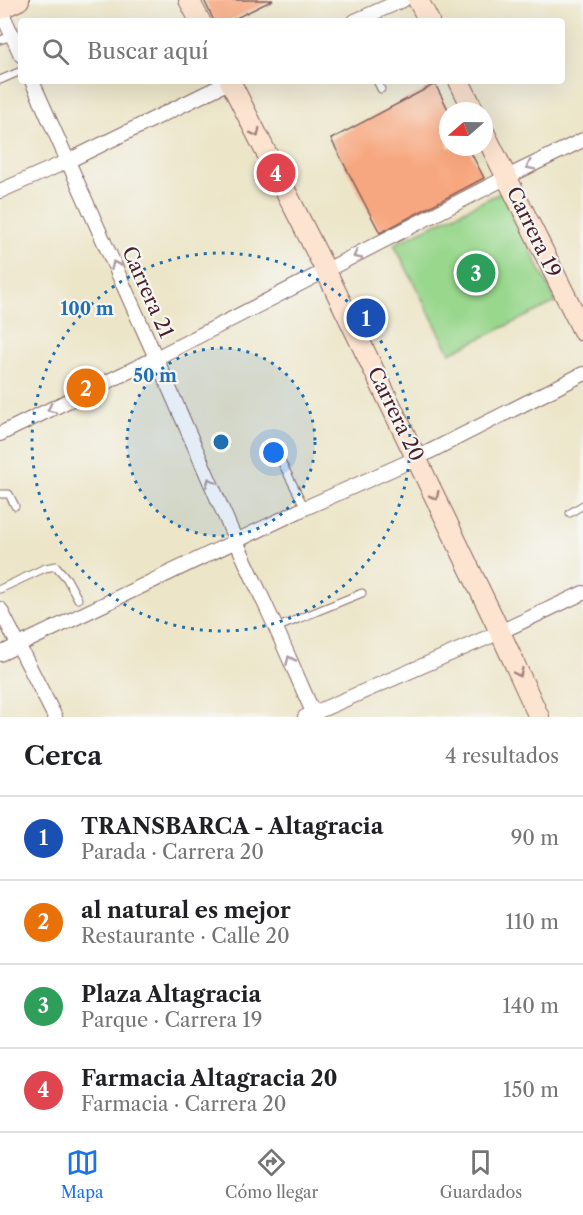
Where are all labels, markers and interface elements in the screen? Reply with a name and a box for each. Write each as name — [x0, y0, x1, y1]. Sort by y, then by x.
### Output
search box — [18, 18, 565, 84]
icon: search — [39, 35, 72, 68]
text: Buscar aquí — [87, 38, 209, 65]
north arrow — [439, 102, 493, 156]
one-way arrow — [249, 127, 260, 137]
pin: 4 — [256, 150, 296, 195]
one-way arrow — [526, 159, 537, 170]
street label: Carrera 19 — [502, 183, 566, 281]
street label: Carrera 21 — [117, 243, 179, 342]
one-way arrow — [353, 248, 363, 259]
pin: 3 — [456, 250, 496, 296]
one-way arrow — [110, 260, 122, 271]
pin: 1 — [346, 296, 386, 340]
text: 100 m — [60, 298, 114, 320]
street label: Carrera 20 — [363, 363, 429, 465]
text: 50 m — [133, 365, 177, 387]
pin: 2 — [66, 366, 106, 410]
one-way arrow — [47, 402, 58, 413]
centre of rings — [211, 432, 231, 452]
your location — [259, 438, 288, 467]
one-way arrow — [205, 477, 217, 488]
one-way arrow — [428, 490, 440, 501]
one-way arrow — [285, 655, 297, 666]
one-way arrow — [511, 666, 523, 677]
text: Cerca — [24, 740, 102, 772]
text: 4 resultados — [445, 744, 559, 768]
text: TRANSBARCA - Altagracia — [81, 813, 383, 840]
text: 1 — [39, 826, 48, 850]
text: 90 m — [511, 826, 559, 850]
text: Parada · Carrera 20 — [81, 840, 264, 864]
text: al natural es mejor — [81, 897, 291, 924]
text: 2 — [38, 910, 49, 934]
text: 110 m — [506, 910, 559, 934]
text: Restaurante · Calle 20 — [81, 924, 290, 948]
text: Plaza Altagracia — [81, 981, 261, 1008]
text: 3 — [38, 994, 49, 1018]
text: 140 m — [502, 994, 559, 1018]
text: Parque · Carrera 19 — [81, 1008, 262, 1032]
text: Farmacia Altagracia 20 — [81, 1065, 338, 1092]
text: 4 — [38, 1078, 49, 1102]
text: 150 m — [503, 1078, 559, 1102]
text: Farmacia · Carrera 20 — [81, 1092, 287, 1116]
tab: Mapa — [61, 1146, 104, 1202]
tab: Cómo llegar — [225, 1146, 318, 1202]
tab: Guardados — [440, 1146, 522, 1202]

